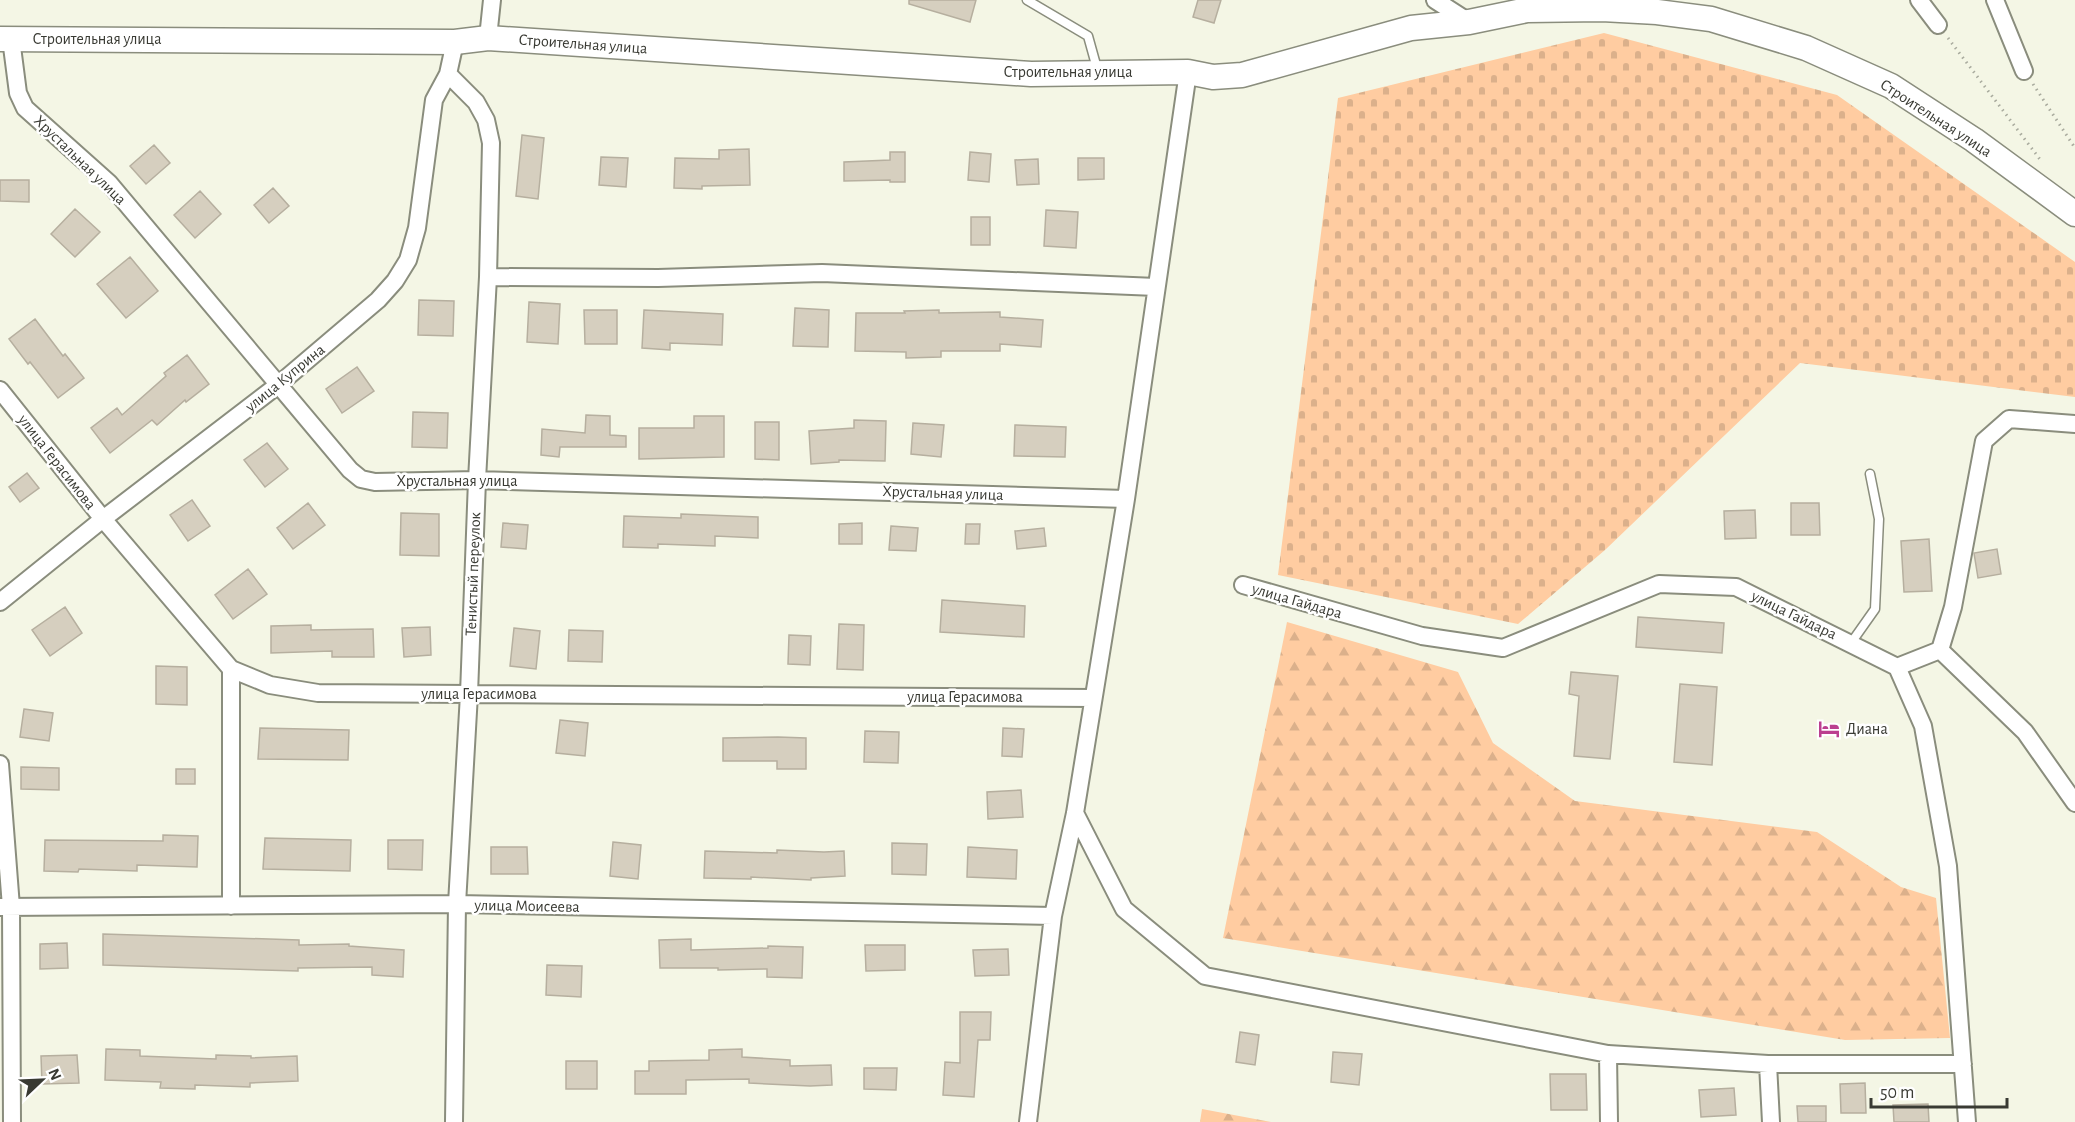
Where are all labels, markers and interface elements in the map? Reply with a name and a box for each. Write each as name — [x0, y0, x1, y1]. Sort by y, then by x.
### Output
street label: Строительная улица — [32, 31, 162, 48]
street label: Строительная улица — [518, 32, 648, 57]
street label: Строительная улица — [1003, 64, 1133, 81]
street label: Строительная улица — [1877, 76, 1995, 161]
street label: Хрустальная улица — [30, 112, 129, 209]
street label: улица Куприна — [242, 341, 328, 416]
street label: улица Герасимова — [14, 411, 99, 513]
street label: Хрустальная улица — [396, 473, 518, 490]
street label: Хрустальная улица — [882, 483, 1004, 504]
street label: Тенистый переулок — [463, 511, 484, 636]
street label: улица Гайдара — [1249, 580, 1344, 622]
street label: улица Гайдара — [1747, 587, 1839, 643]
street label: улица Герасимова — [420, 686, 537, 703]
street label: улица Герасимова — [906, 689, 1023, 706]
hotel icon: Диана — [1817, 717, 1841, 741]
place label: Диана — [1846, 721, 1888, 737]
street label: улица Моисеева — [473, 897, 580, 916]
north arrow — [12, 1050, 72, 1110]
text: N — [45, 1066, 64, 1083]
scale bar — [1871, 1071, 2008, 1109]
text: 50 m — [1880, 1084, 1914, 1102]

